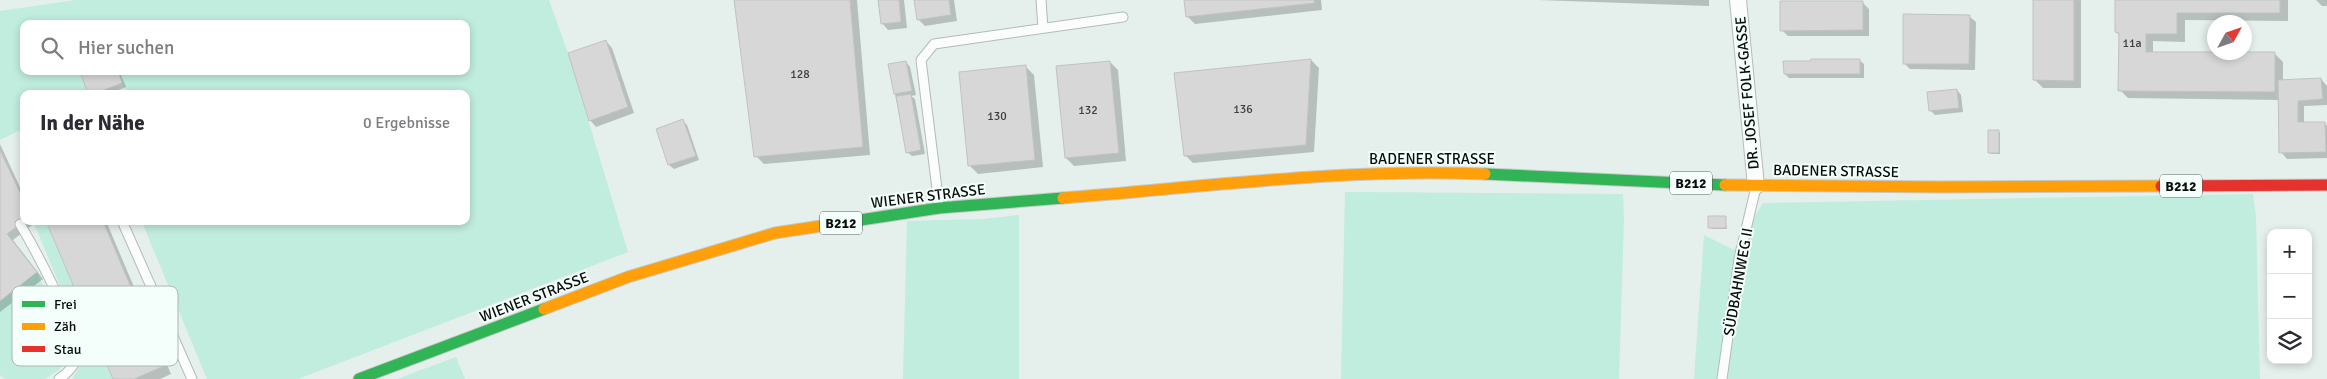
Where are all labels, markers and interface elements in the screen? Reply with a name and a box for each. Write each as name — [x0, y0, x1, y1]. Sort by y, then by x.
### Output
north arrow — [2207, 15, 2252, 60]
street label: DR. JOSEF FOLK-GASSE — [1731, 16, 1763, 170]
search box — [20, 20, 470, 75]
icon: search — [38, 34, 66, 62]
text: Hier suchen — [78, 36, 174, 60]
house number: 11a — [2122, 36, 2142, 51]
house number: 128 — [790, 67, 810, 82]
house number: 136 — [1233, 102, 1253, 117]
house number: 132 — [1078, 103, 1098, 118]
house number: 130 — [987, 109, 1007, 124]
text: In der Nähe — [40, 110, 145, 136]
text: 0 Ergebnisse — [363, 113, 450, 133]
street label: BADENER STRASSE — [1369, 150, 1495, 168]
street label: BADENER STRASSE — [1773, 161, 1899, 181]
road number: B212 — [1670, 172, 1712, 194]
road number: B212 — [2160, 175, 2202, 198]
street label: WIENER STRASSE — [870, 180, 986, 212]
road number: B212 — [820, 212, 862, 234]
street label: SÜDBAHNWEG II — [1720, 227, 1756, 337]
map controls — [2267, 229, 2312, 364]
button: + — [2267, 229, 2312, 274]
street label: WIENER STRASSE — [477, 268, 591, 326]
button: − — [2267, 274, 2312, 319]
legend — [12, 286, 178, 366]
text: Frei — [54, 296, 77, 313]
text: Zäh — [54, 318, 76, 335]
button: layers — [2267, 319, 2312, 364]
text: Stau — [54, 341, 81, 358]

